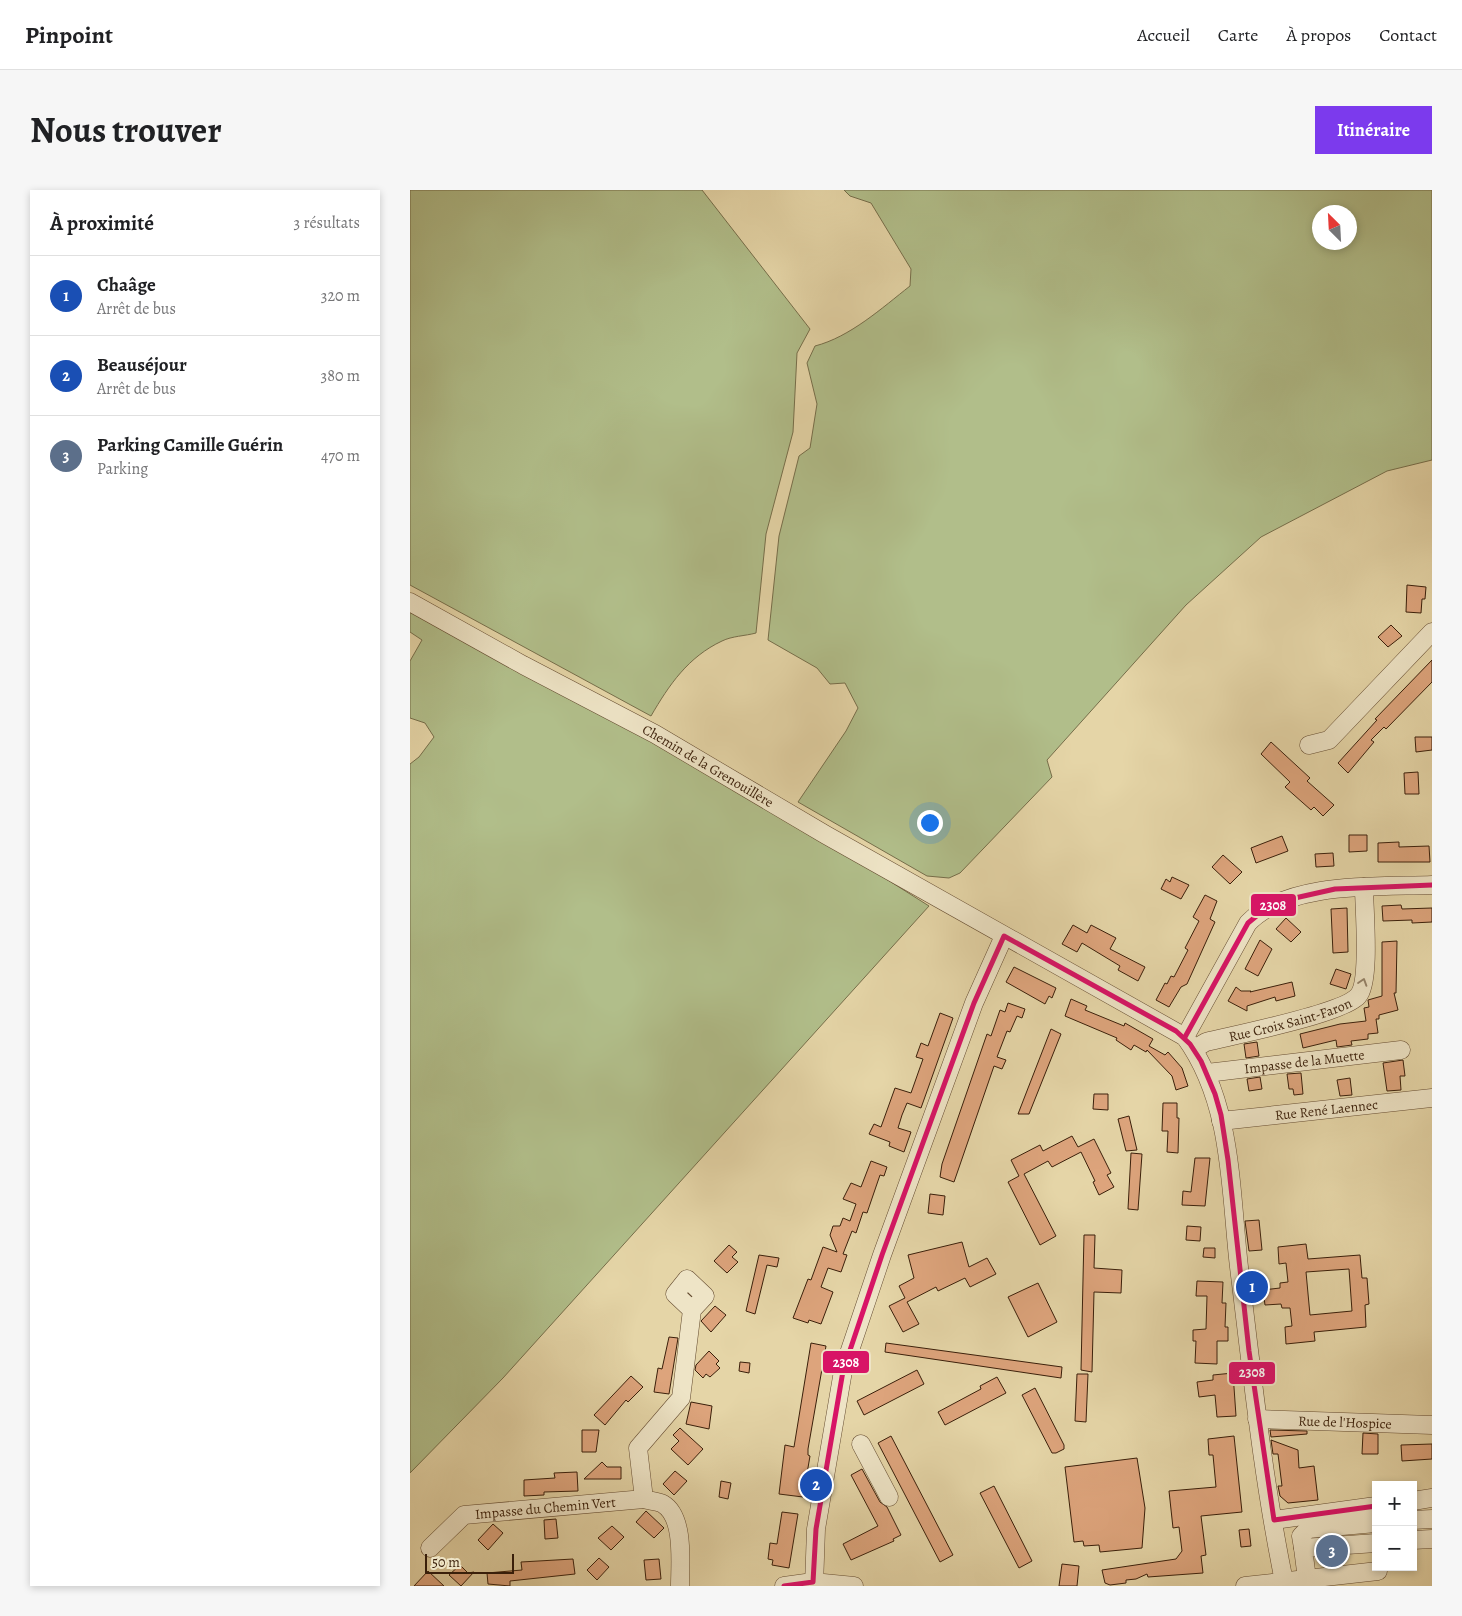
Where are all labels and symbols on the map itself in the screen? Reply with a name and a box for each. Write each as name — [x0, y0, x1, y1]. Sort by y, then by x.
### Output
north arrow — [1312, 205, 1357, 250]
street label: Chemin de la Grenouillère — [639, 720, 777, 812]
your location — [917, 810, 943, 836]
line badge: 2308 — [1250, 893, 1297, 917]
text: 2308 — [1260, 896, 1287, 915]
one-way arrow — [1357, 979, 1367, 987]
street label: Rue Croix Saint-Faron — [1227, 993, 1355, 1046]
street label: Impasse de la Muette — [1243, 1045, 1366, 1078]
street label: Rue René Laennec — [1274, 1094, 1379, 1125]
pin: 1 — [1236, 1268, 1268, 1306]
line badge: 2308 — [822, 1350, 870, 1374]
text: 2308 — [833, 1353, 860, 1372]
line badge: 2308 — [1228, 1361, 1276, 1385]
text: 2308 — [1239, 1363, 1266, 1382]
street label: Rue de l'Hospice — [1298, 1411, 1392, 1433]
pin: 2 — [800, 1466, 832, 1504]
street label: Impasse du Chemin Vert — [474, 1492, 617, 1523]
pin: 3 — [1316, 1532, 1348, 1570]
scale bar — [425, 1551, 514, 1574]

